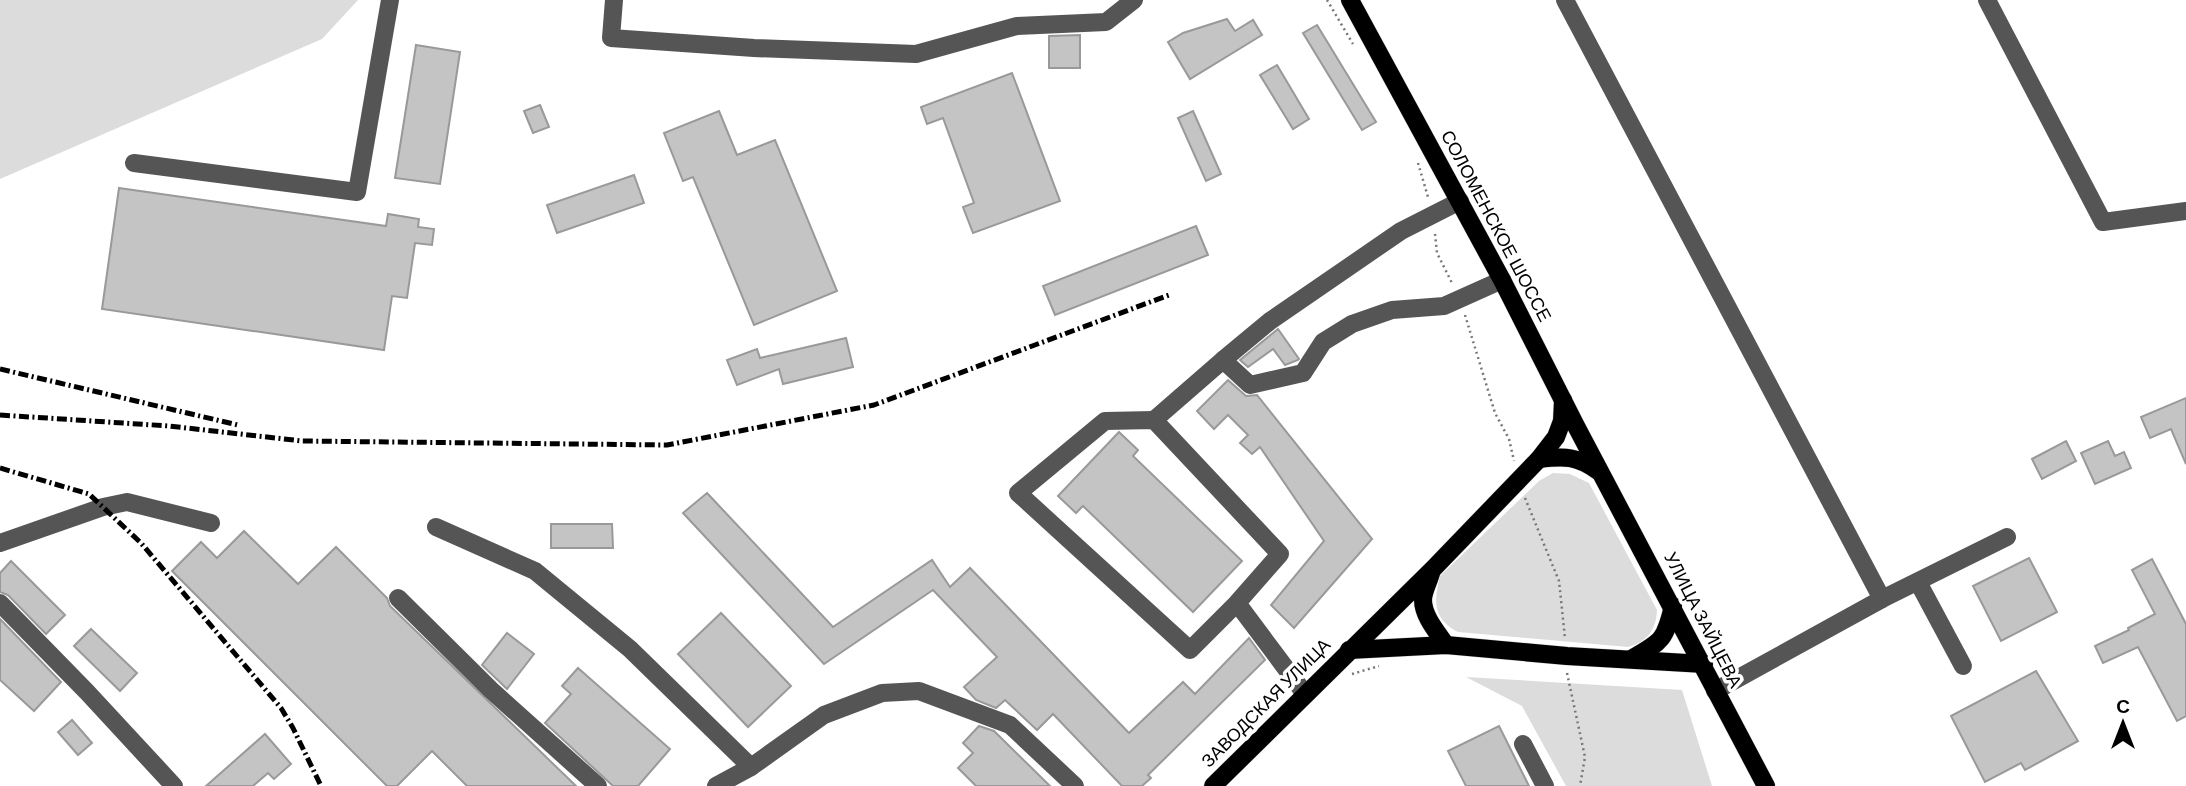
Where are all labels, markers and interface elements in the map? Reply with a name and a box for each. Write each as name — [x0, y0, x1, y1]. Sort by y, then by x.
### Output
street label: СОЛОМЕНСКОЕ ШОССЕ — [1437, 126, 1557, 325]
street label: УЛИЦА ЗАЙЦЕВА — [1660, 548, 1748, 691]
street label: ЗАВОДСКАЯ УЛИЦА — [1196, 633, 1334, 771]
north arrow — [2088, 688, 2158, 758]
text: С — [2116, 694, 2130, 717]

